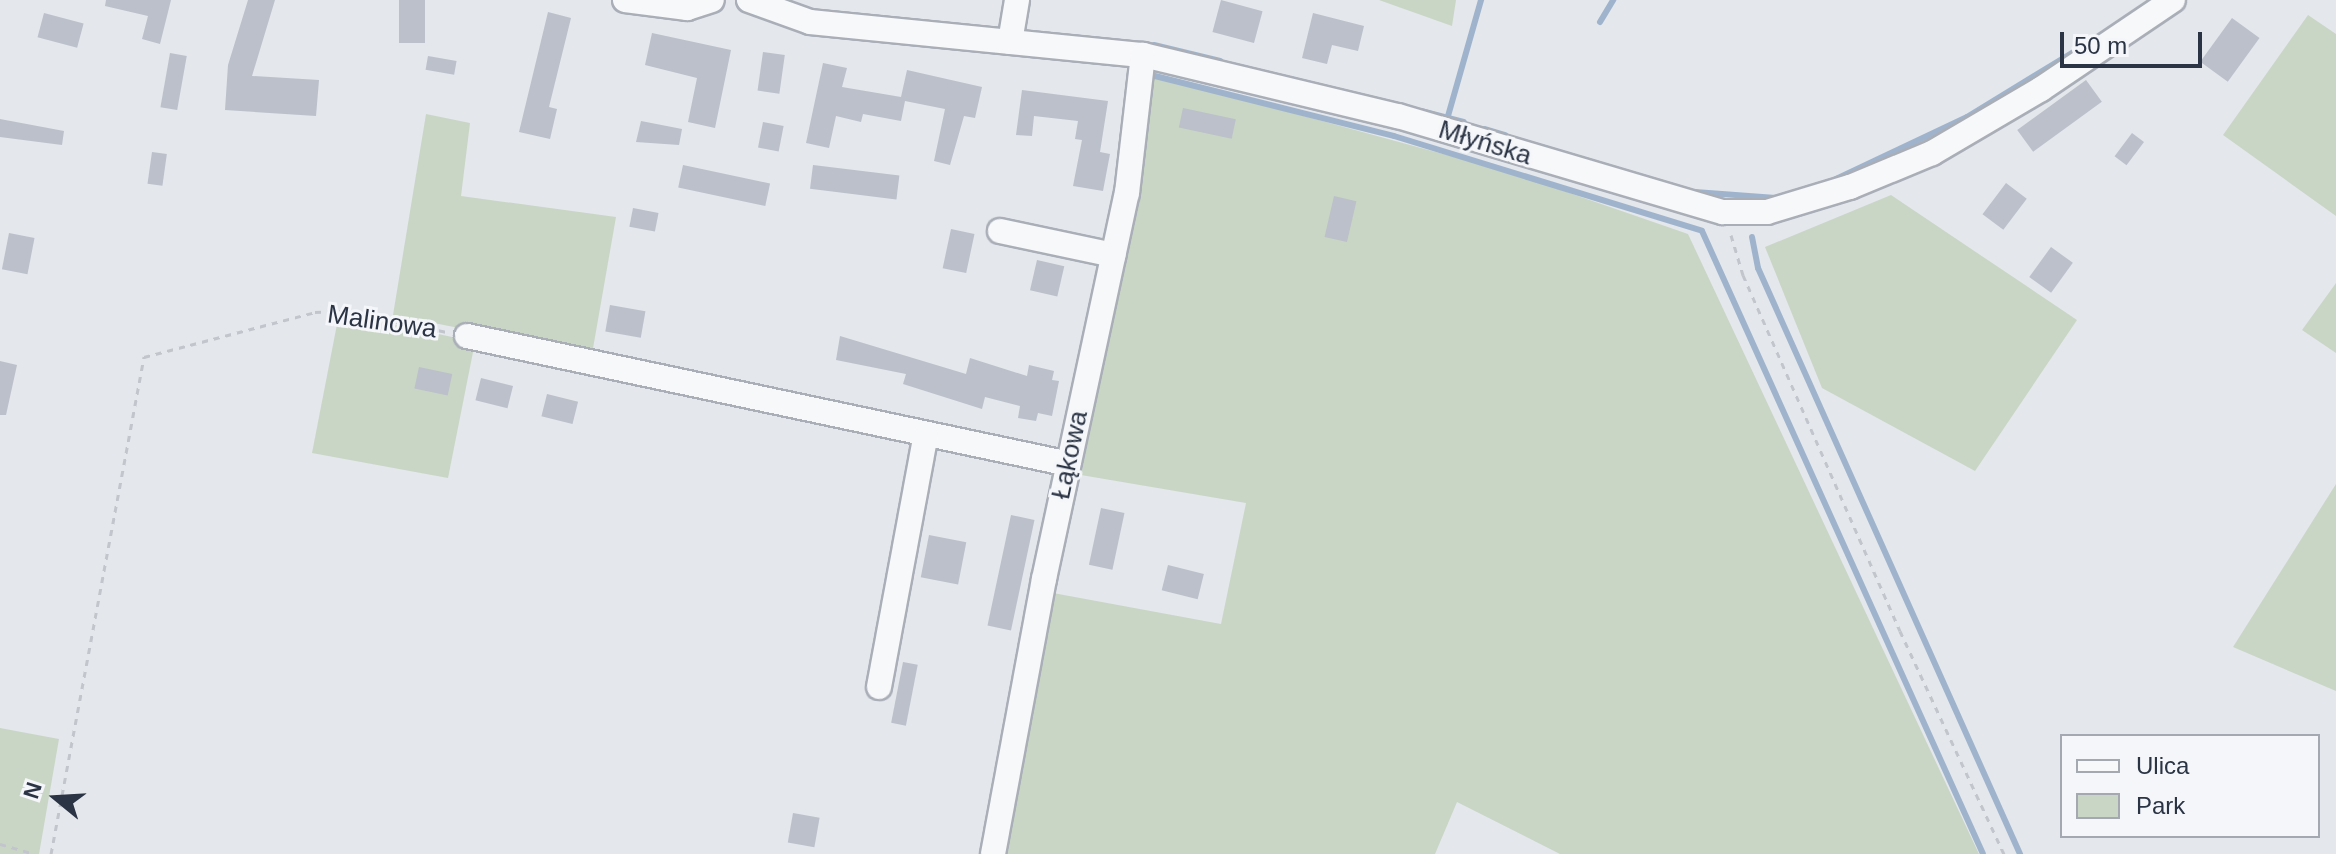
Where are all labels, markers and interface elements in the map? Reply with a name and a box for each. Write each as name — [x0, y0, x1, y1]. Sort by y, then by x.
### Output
scale bar — [2064, 16, 2206, 66]
text: 50 m — [2074, 32, 2127, 59]
street label: Młyńska — [1435, 114, 1535, 172]
street label: Malinowa — [325, 299, 439, 345]
street label: Łąkowa — [1045, 408, 1095, 502]
legend — [2060, 734, 2320, 838]
text: Ulica — [2136, 752, 2189, 779]
north arrow — [16, 758, 96, 838]
text: N — [18, 779, 47, 802]
text: Park — [2136, 792, 2185, 819]

